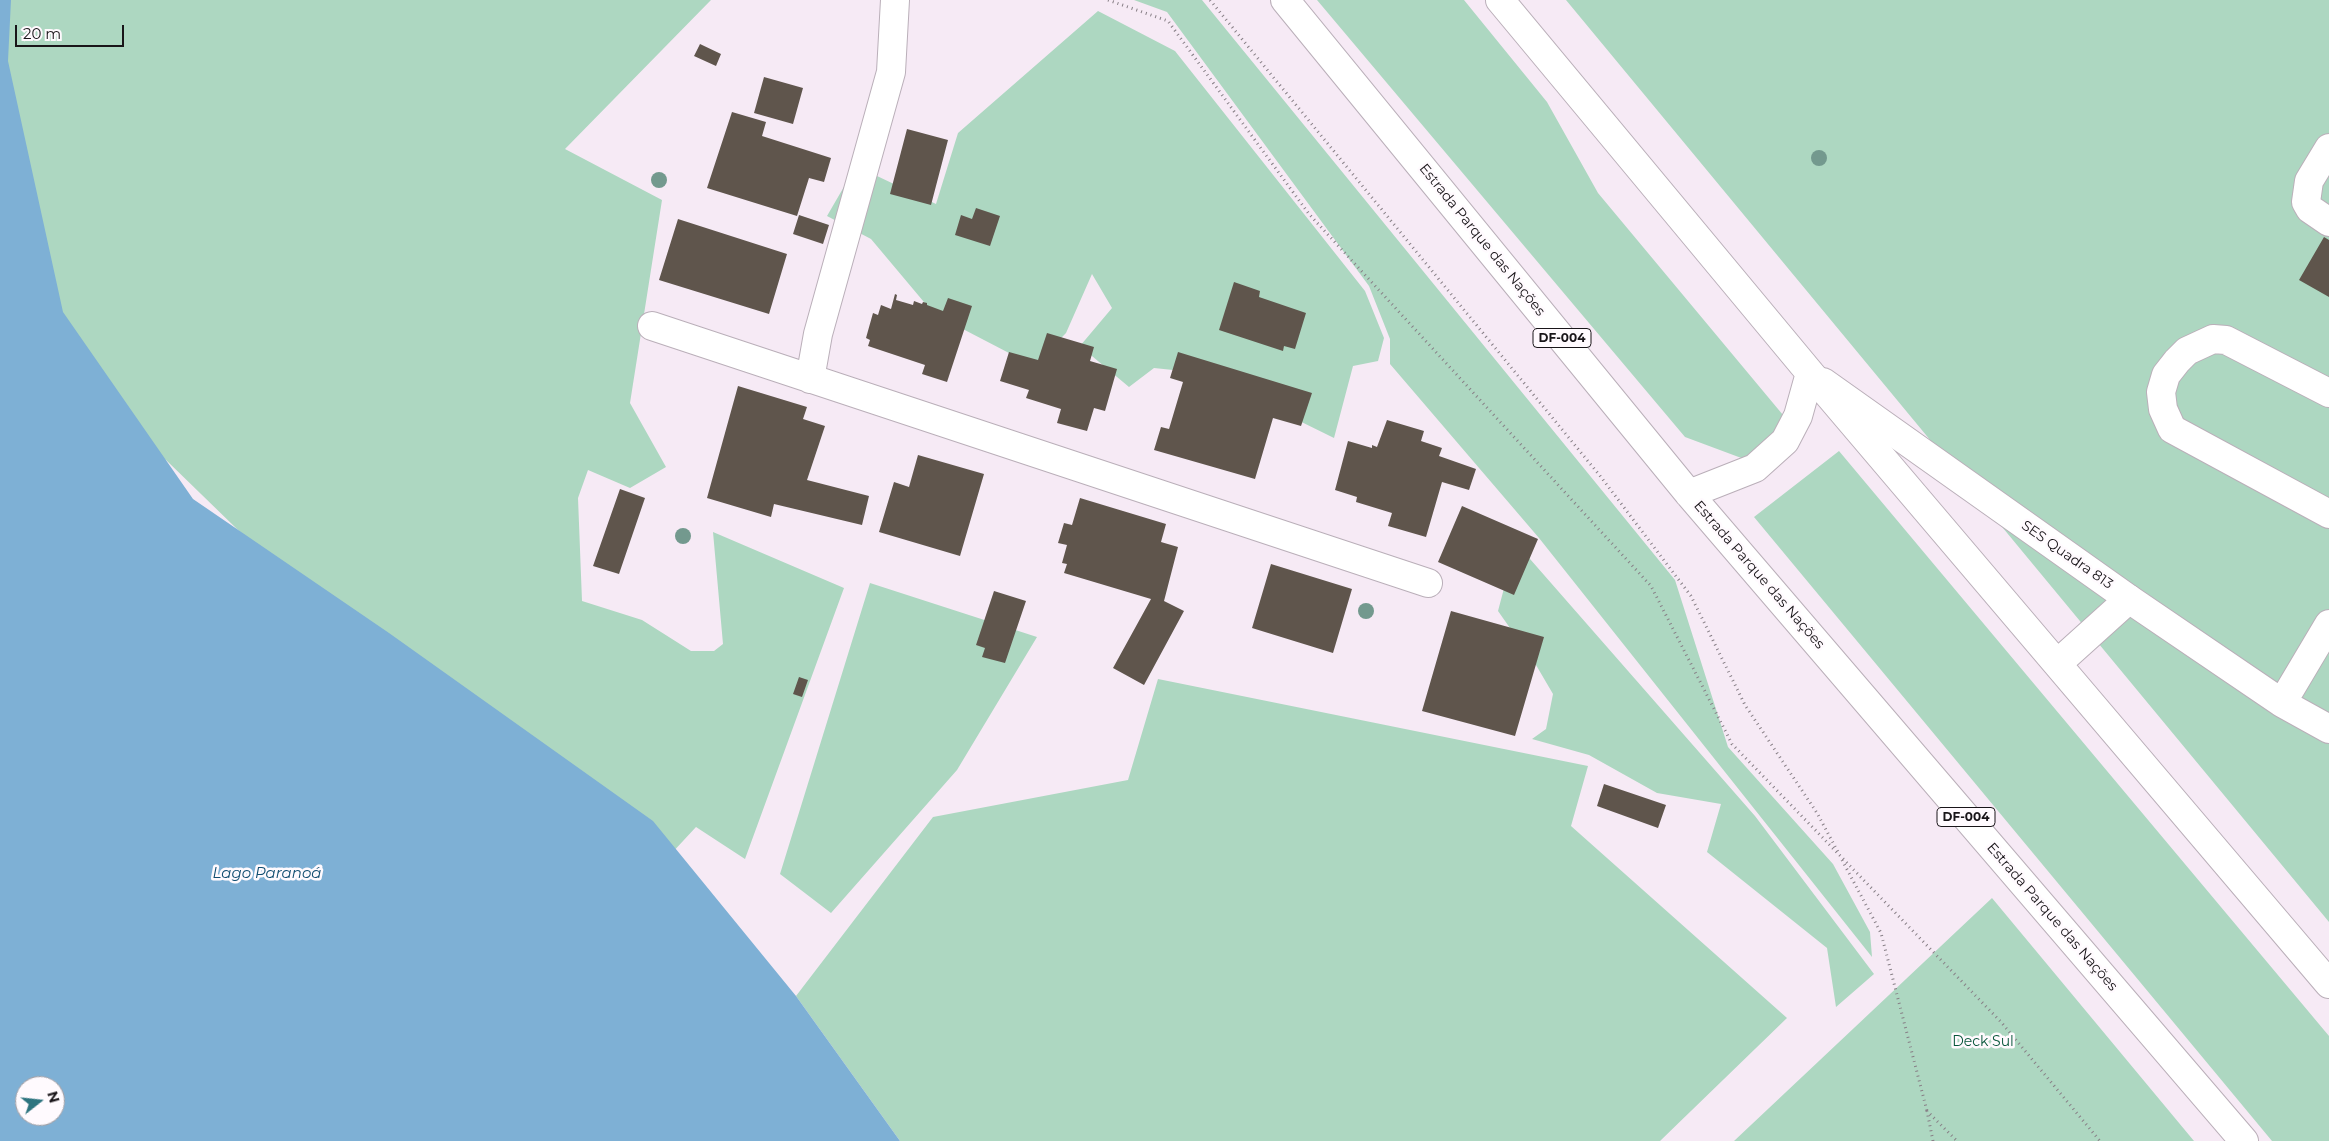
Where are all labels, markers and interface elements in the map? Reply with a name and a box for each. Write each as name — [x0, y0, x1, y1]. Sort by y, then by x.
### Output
scale bar — [18, 15, 126, 47]
text: 20 m — [23, 24, 61, 43]
street label: Estrada Parque das Nações — [1415, 161, 1549, 319]
road number: DF-004 — [1533, 328, 1591, 348]
street label: Estrada Parque das Nações — [1690, 497, 1828, 653]
street label: SES Quadra 813 — [2018, 517, 2116, 593]
road number: DF-004 — [1937, 808, 1995, 826]
street label: Estrada Parque das Nações — [1983, 839, 2121, 995]
water label: Lago Paranoá — [213, 865, 321, 883]
park label: Deck Sul — [1952, 1034, 2014, 1050]
north arrow — [15, 1076, 65, 1126]
text: N — [43, 1089, 64, 1105]

